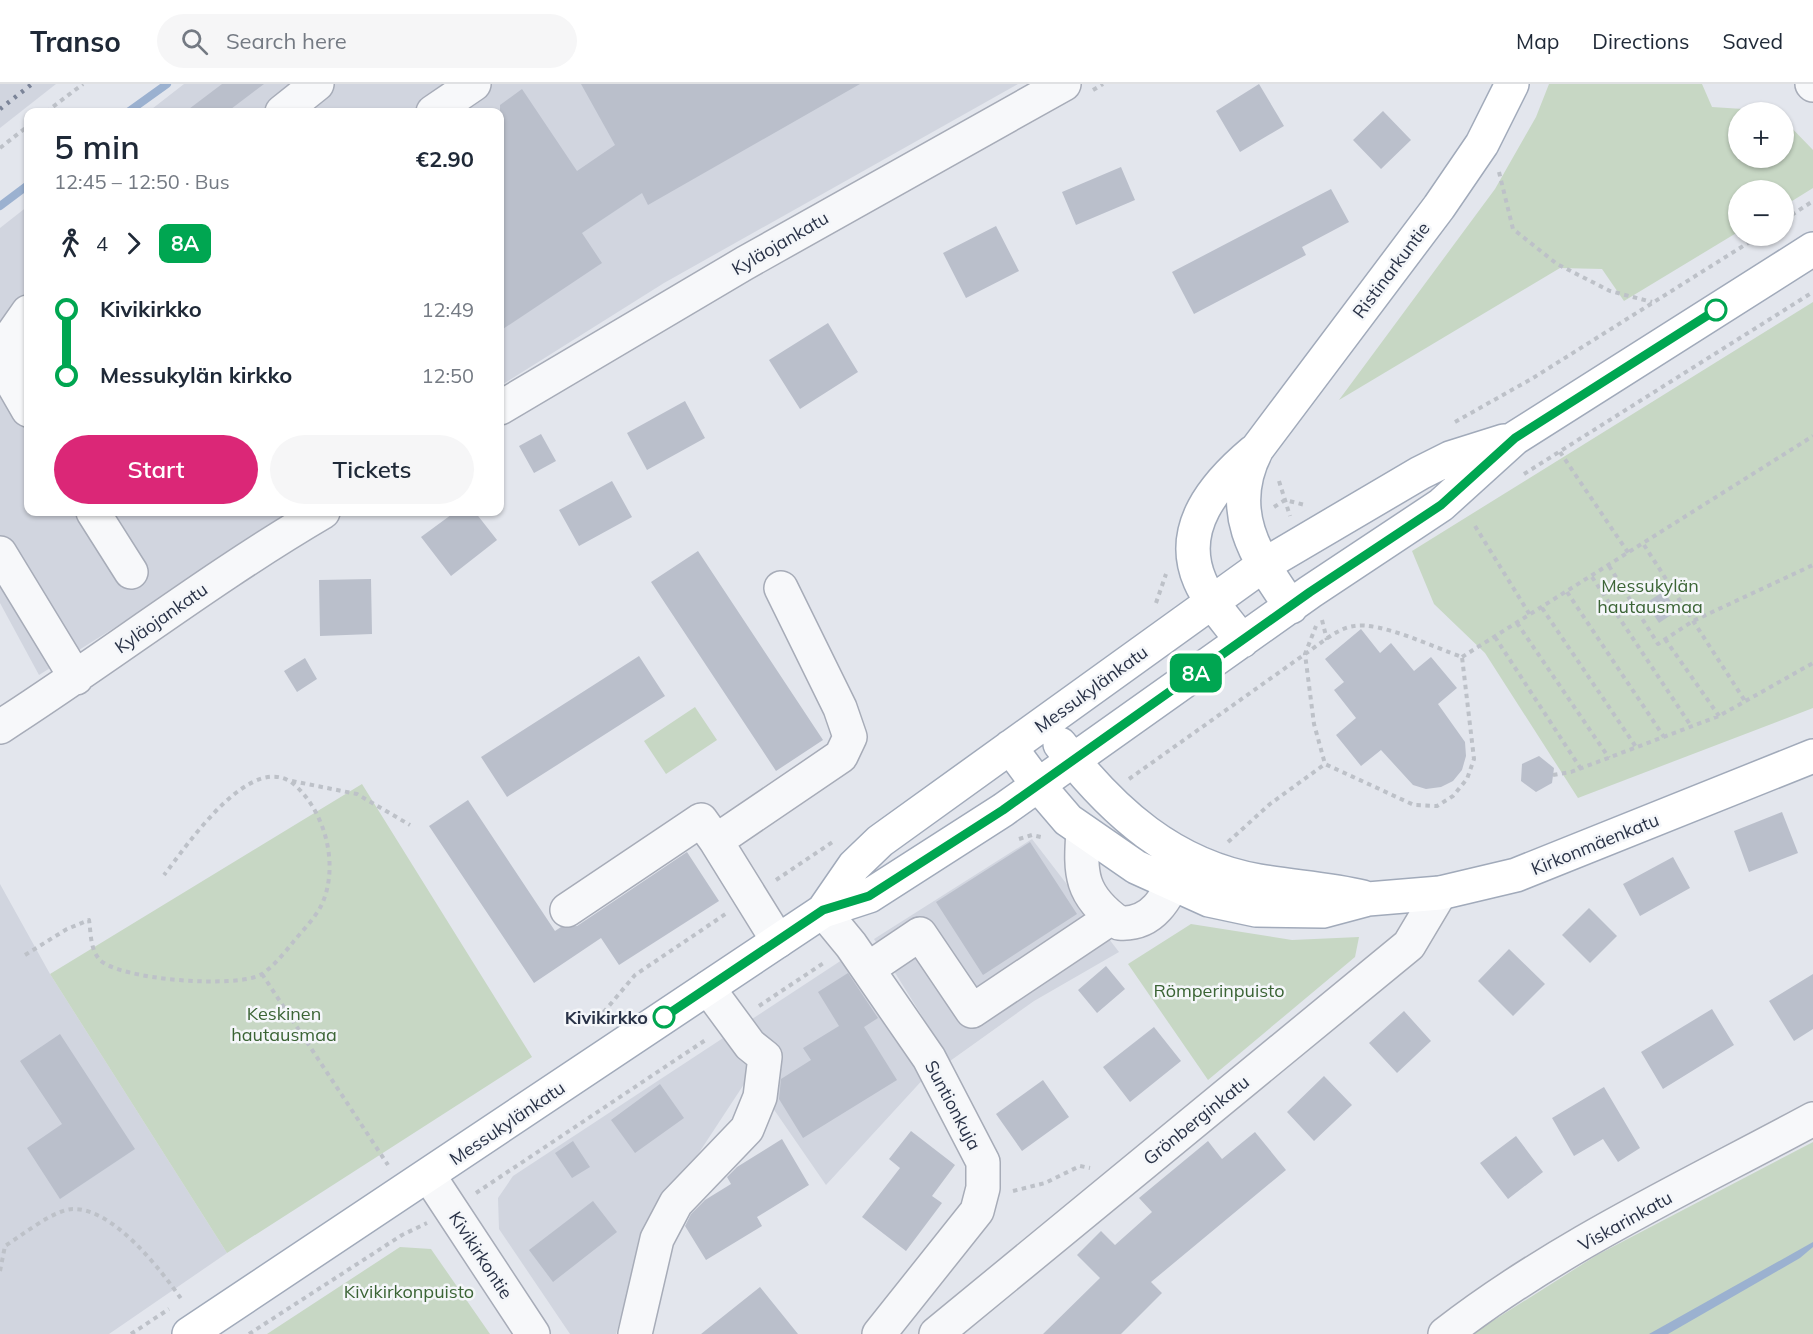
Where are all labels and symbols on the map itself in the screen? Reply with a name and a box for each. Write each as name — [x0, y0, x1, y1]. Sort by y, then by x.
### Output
street label: Kyläojankatu — [727, 206, 833, 280]
street label: Ristinarkuntie — [1347, 217, 1435, 323]
unlabelled marker — [1705, 299, 1727, 321]
park label: Messukylän hautausmaa — [1597, 574, 1703, 618]
street label: Kyläojankatu — [110, 578, 212, 658]
street label: Messukylänkatu — [1030, 640, 1152, 738]
line badge: 8A — [1169, 654, 1223, 692]
street label: Kirkonmäenkatu — [1528, 808, 1662, 880]
park label: Römperinpuisto — [1153, 979, 1285, 1002]
park label: Keskinen hautausmaa — [231, 1002, 337, 1046]
place label: Kivikirkko — [565, 1006, 648, 1029]
marker: Kivikirkko — [653, 1006, 675, 1028]
street label: Suntionkuja — [920, 1056, 986, 1154]
street label: Grönberginkatu — [1138, 1070, 1254, 1170]
street label: Messukylänkatu — [445, 1076, 569, 1170]
street label: Viskarinkatu — [1574, 1186, 1676, 1256]
street label: Kivikirkontie — [444, 1207, 518, 1303]
park label: Kivikirkonpuisto — [344, 1280, 474, 1303]

